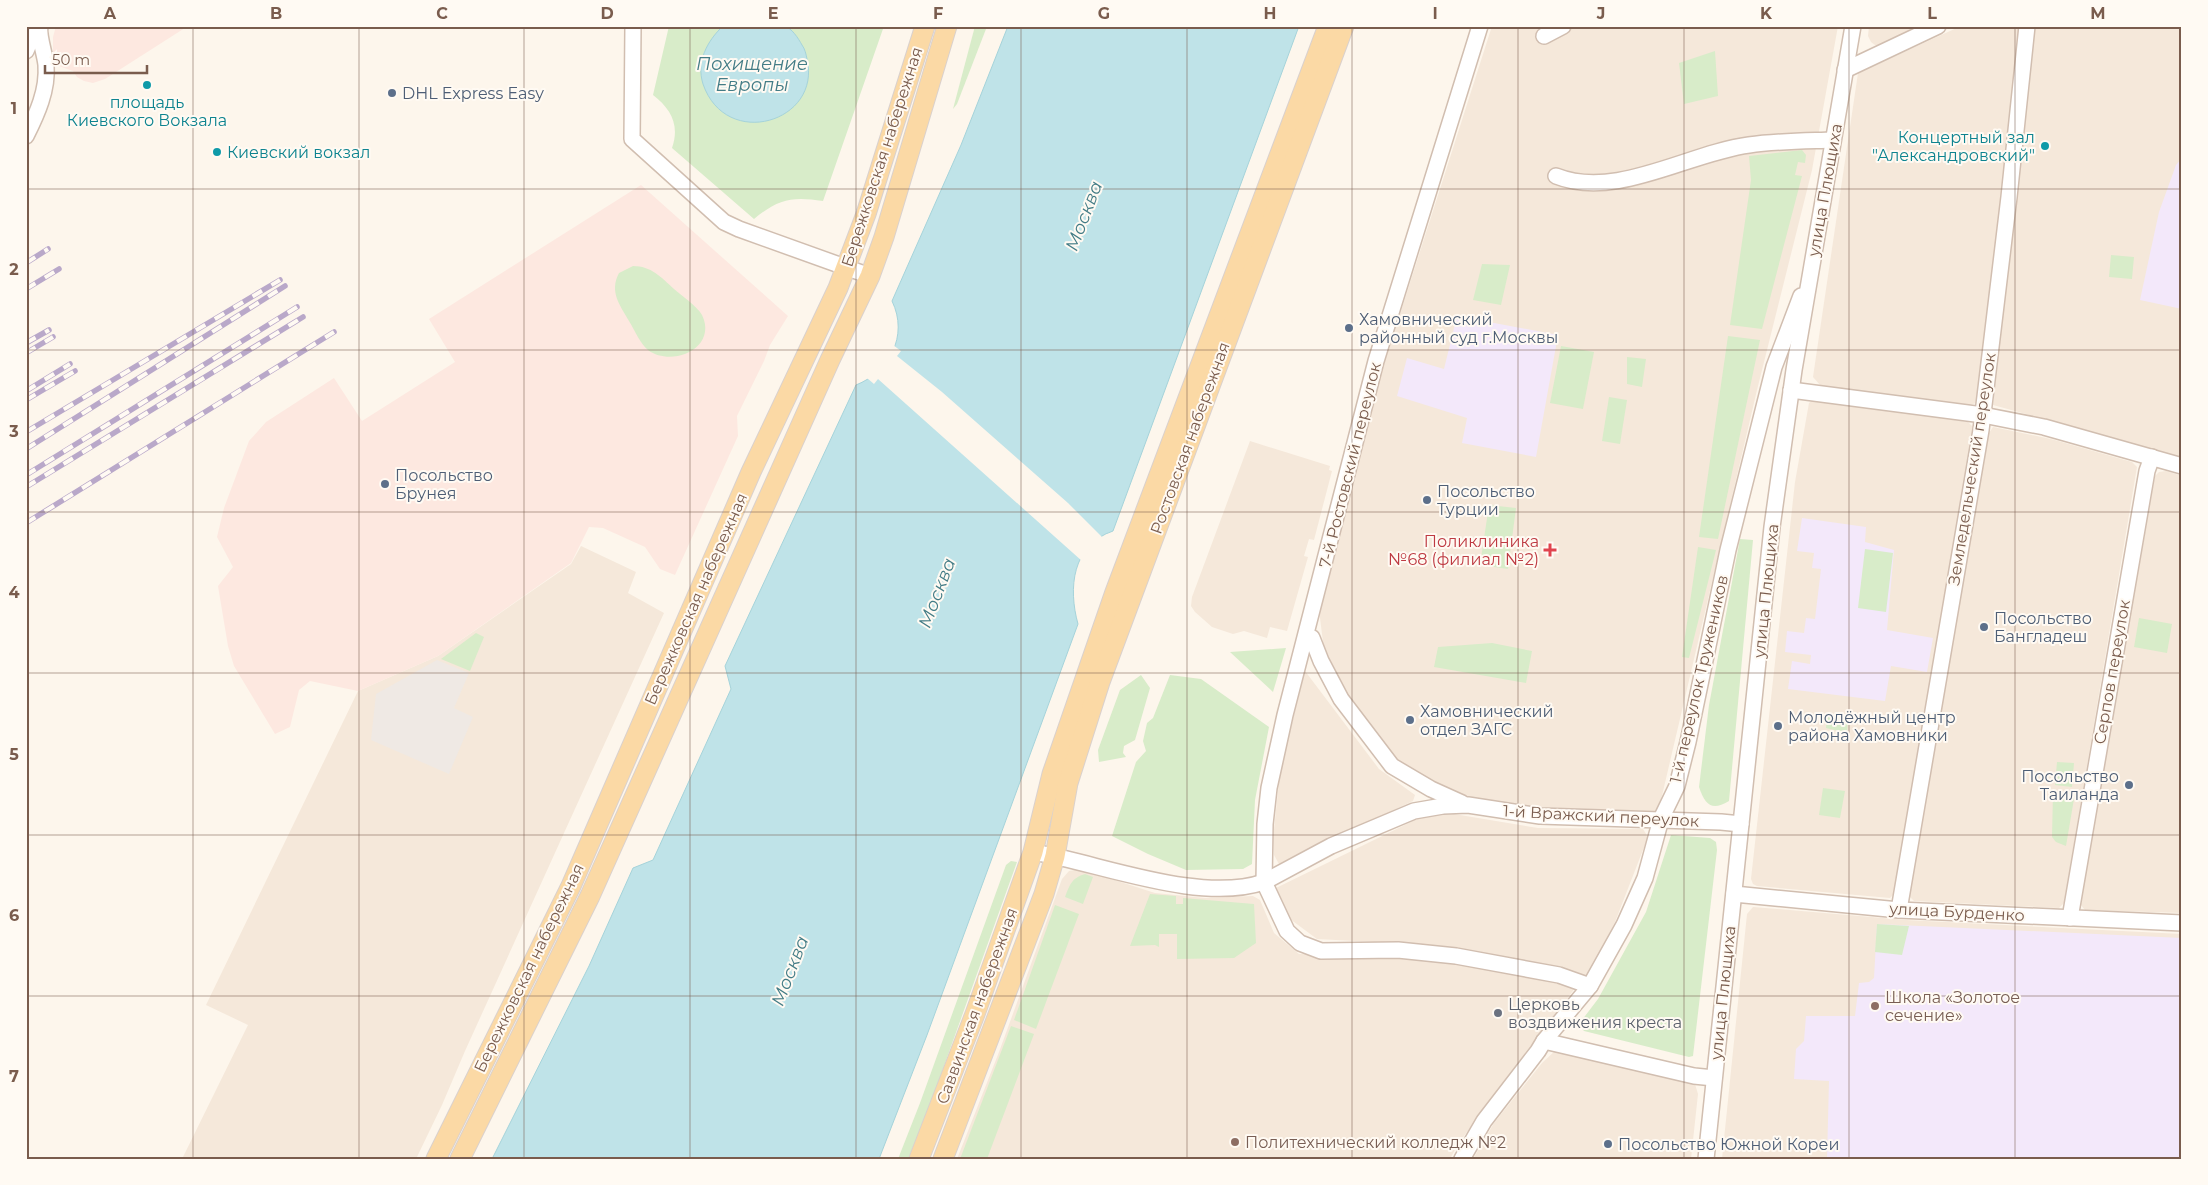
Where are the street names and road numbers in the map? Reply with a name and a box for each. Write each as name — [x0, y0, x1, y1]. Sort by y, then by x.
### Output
street label: Бережковская набережная — [837, 45, 927, 269]
street label: улица Плющиха — [1804, 122, 1846, 259]
street label: Ростовская набережная — [1146, 339, 1234, 537]
street label: Земледельческий переулок — [1944, 351, 2000, 587]
street label: 7-й Ростовский переулок — [1315, 360, 1385, 570]
street label: Бережковская набережная — [641, 490, 751, 708]
street label: улица Плющиха — [1749, 523, 1782, 660]
street label: 1-й переулок Тружеников — [1666, 573, 1732, 785]
street label: Серпов переулок — [2090, 598, 2134, 746]
street label: 1-й Вражский переулок — [1502, 801, 1700, 831]
street label: Бережковская набережная — [470, 861, 588, 1075]
street label: улица Бурденко — [1888, 899, 2025, 925]
street label: Саввинская набережная — [933, 905, 1021, 1107]
street label: улица Плющиха — [1706, 925, 1739, 1062]

